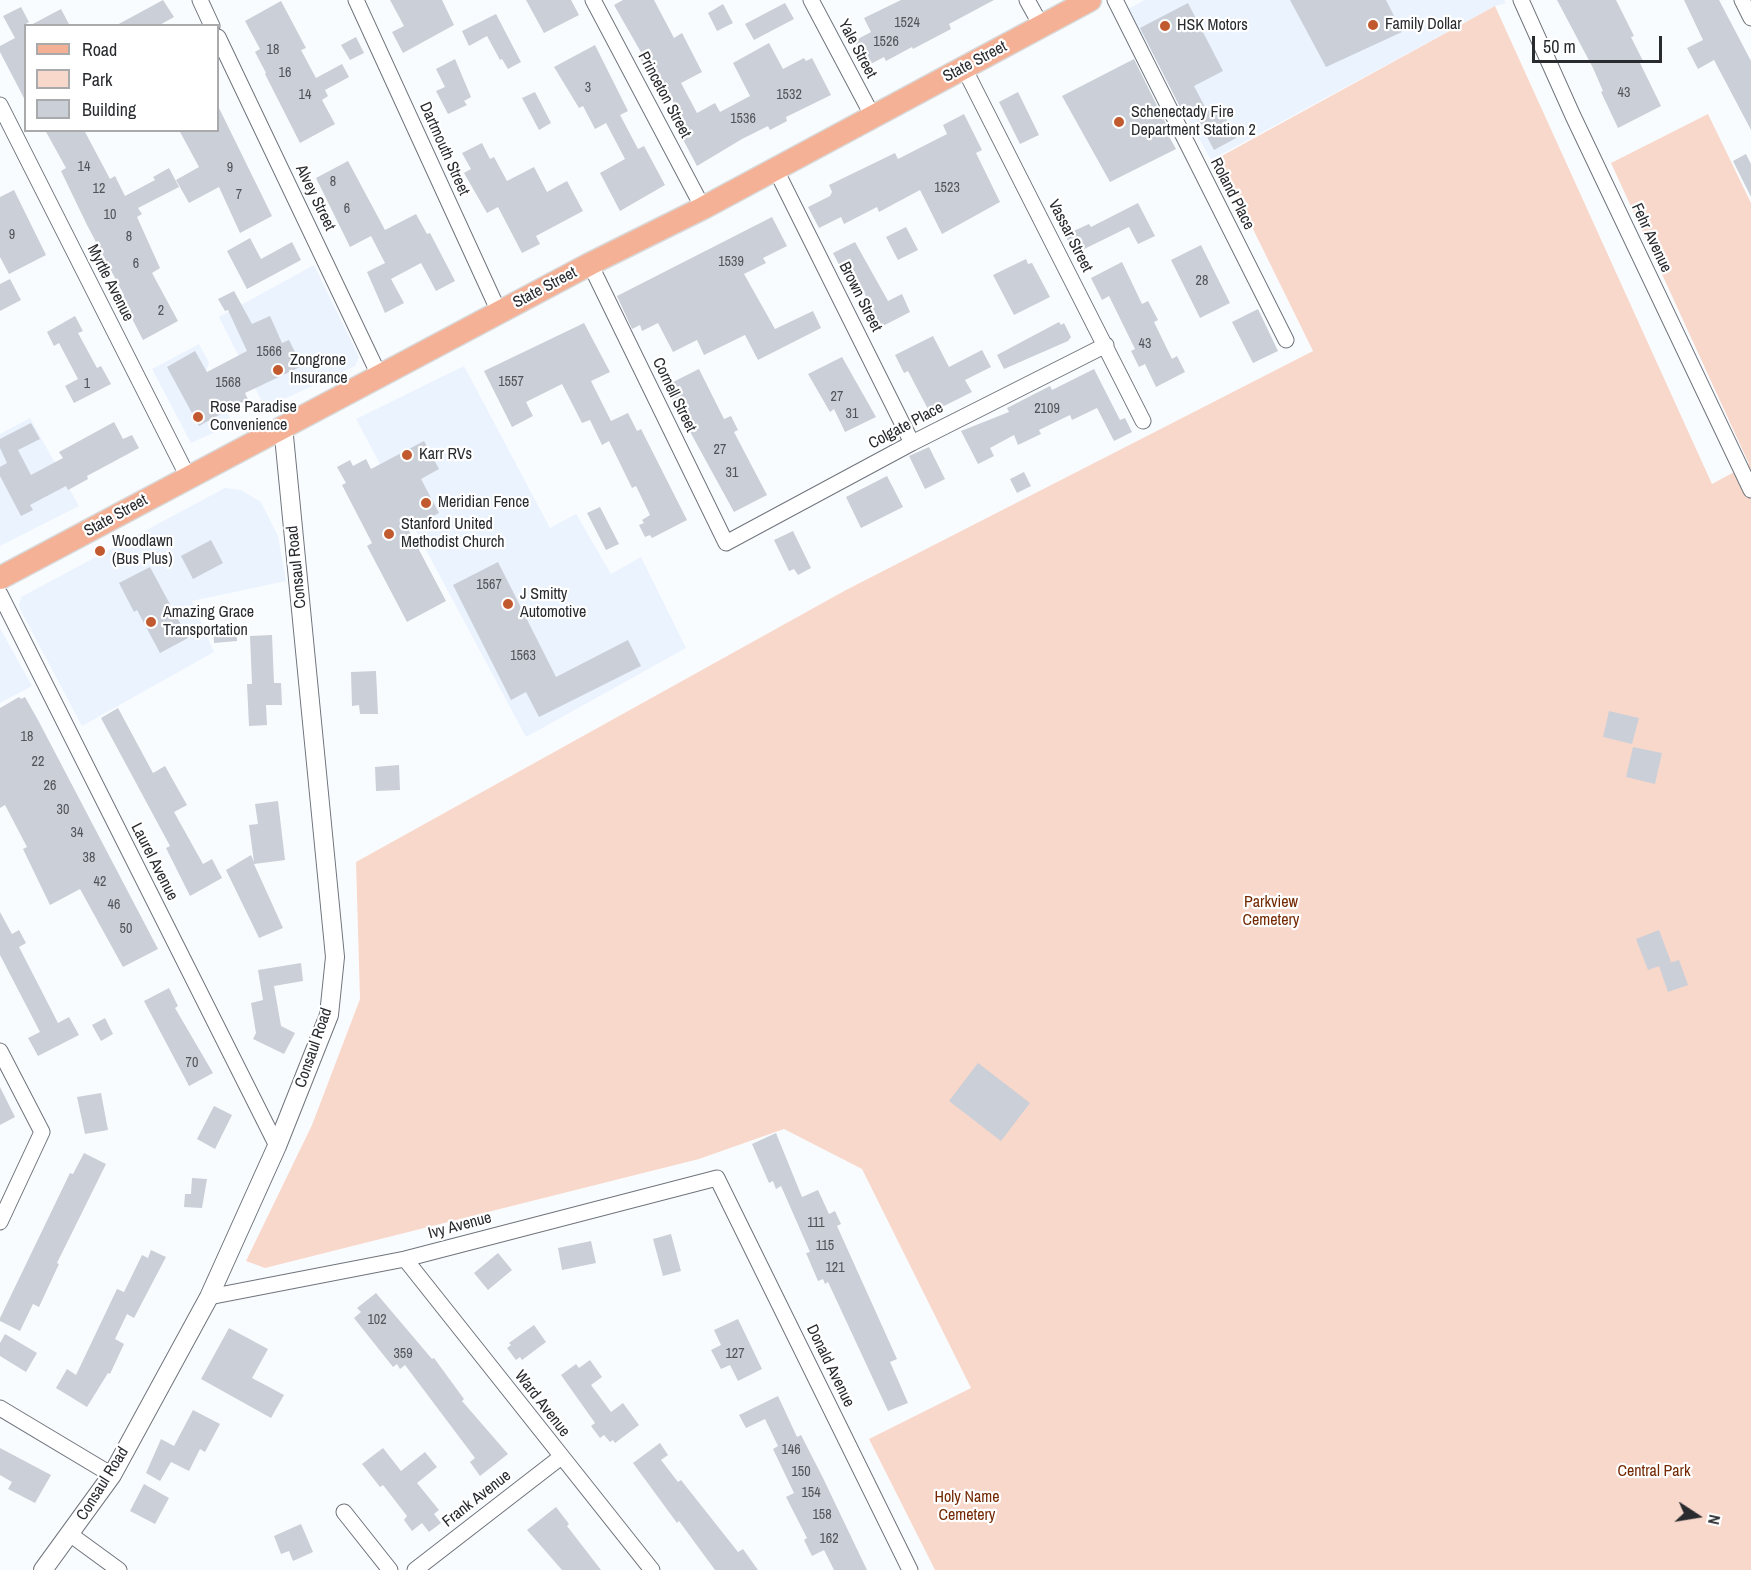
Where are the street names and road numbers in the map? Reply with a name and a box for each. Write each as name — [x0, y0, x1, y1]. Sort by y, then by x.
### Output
street label: Yale Street — [834, 16, 880, 82]
street label: State Street — [940, 37, 1010, 87]
street label: Princeton Street — [633, 49, 695, 141]
street label: Dartmouth Street — [415, 99, 473, 199]
street label: Roland Place — [1206, 155, 1258, 233]
street label: Alvey Street — [291, 162, 339, 234]
street label: Vassar Street — [1044, 197, 1096, 275]
street label: Fehr Avenue — [1627, 200, 1675, 276]
street label: Myrtle Avenue — [82, 241, 138, 325]
street label: Brown Street — [834, 259, 886, 335]
street label: State Street — [510, 263, 580, 313]
street label: Cornell Street — [648, 355, 700, 435]
street label: Colgate Place — [865, 398, 947, 454]
street label: State Street — [81, 491, 151, 541]
street label: Consaul Road — [283, 525, 311, 609]
street label: Laurel Avenue — [126, 820, 182, 904]
street label: Consaul Road — [291, 1006, 337, 1090]
street label: Ivy Avenue — [426, 1208, 494, 1244]
street label: Donald Avenue — [802, 1322, 858, 1410]
street label: Ward Avenue — [510, 1367, 574, 1441]
street label: Consaul Road — [73, 1444, 133, 1524]
street label: Frank Avenue — [439, 1466, 515, 1532]

